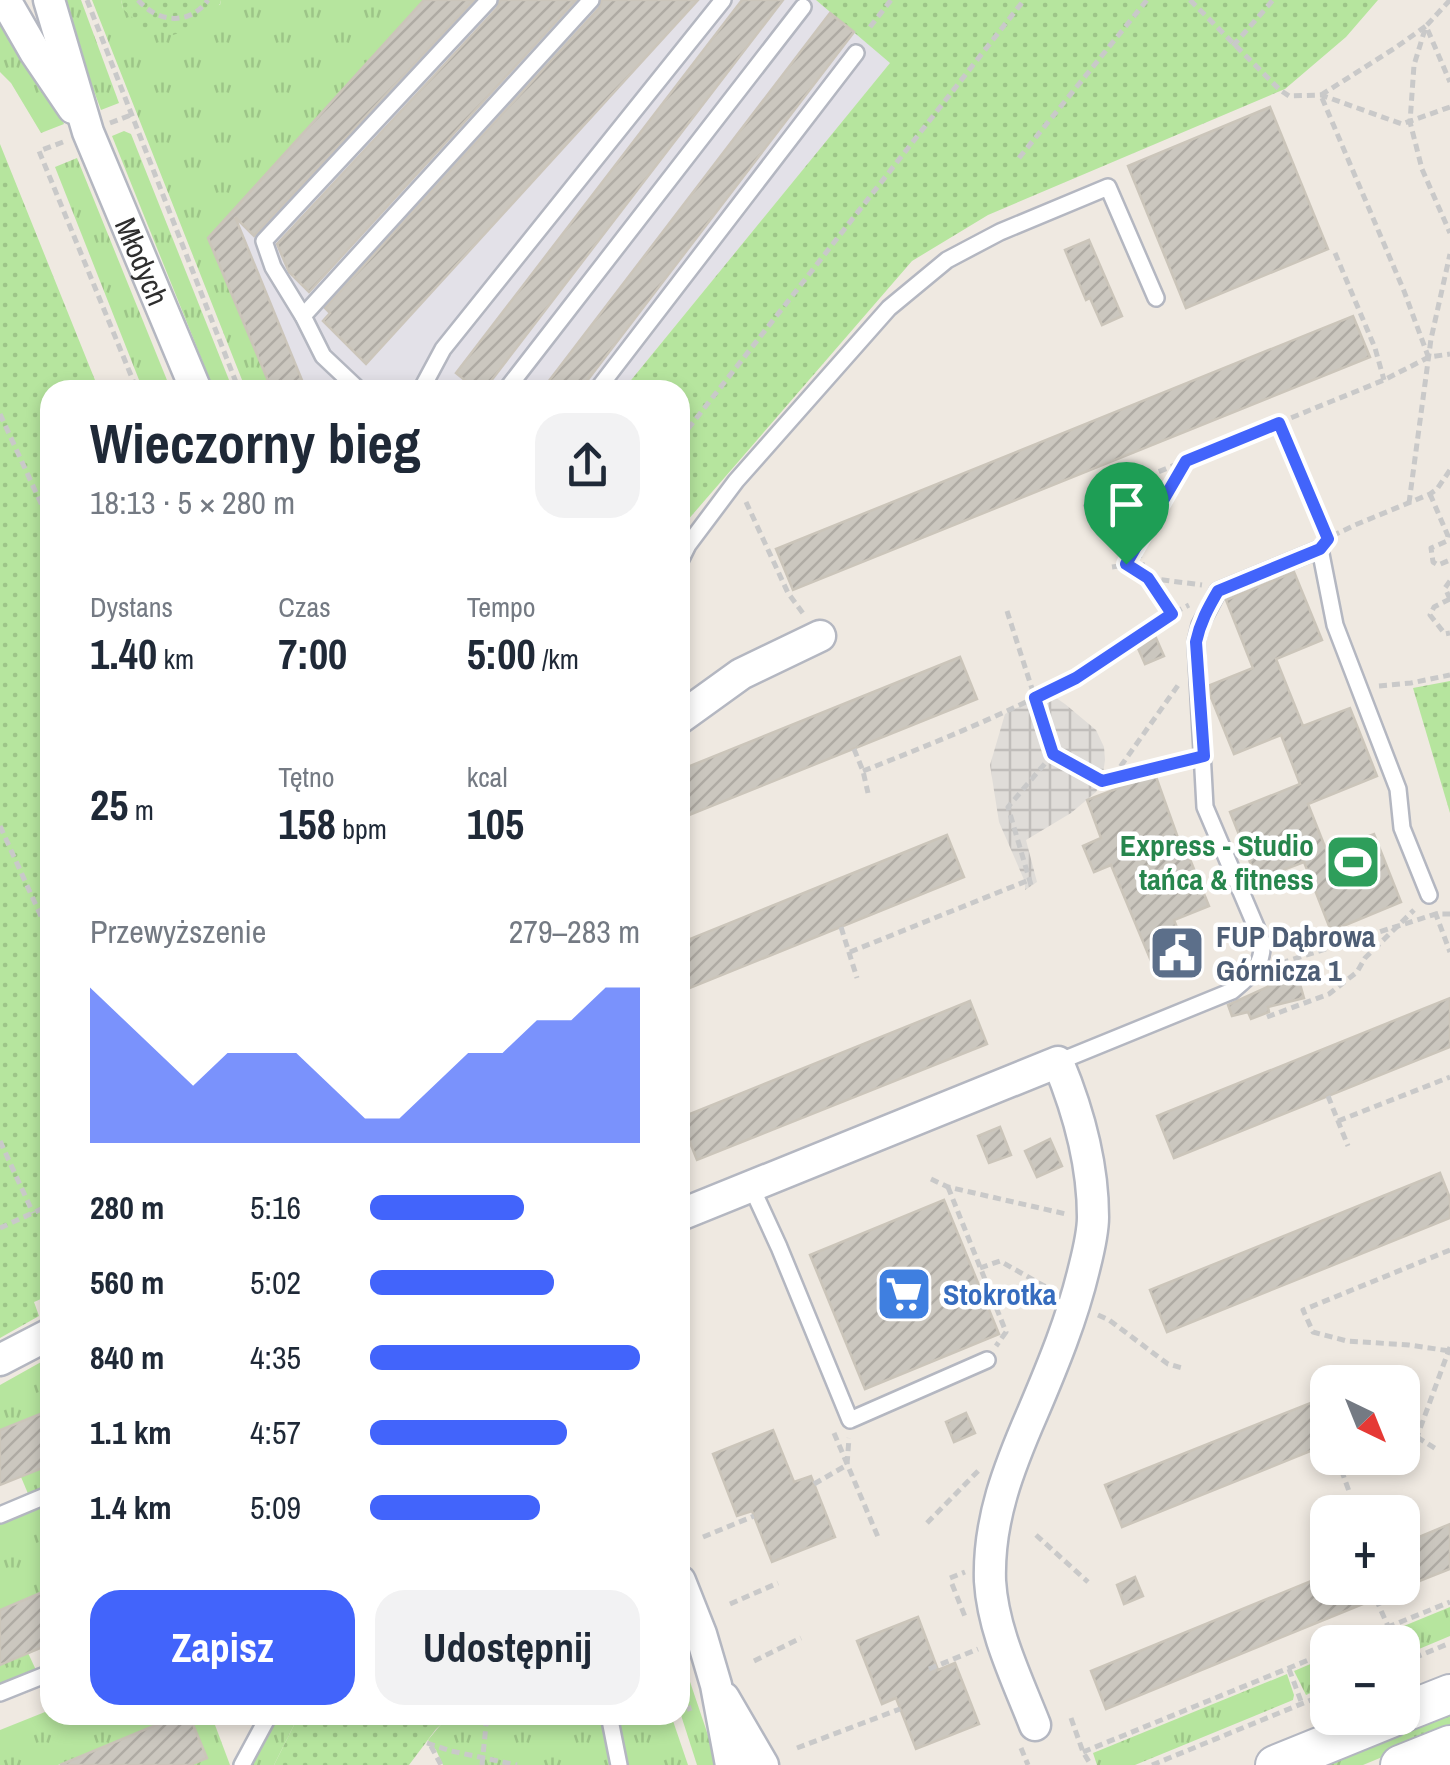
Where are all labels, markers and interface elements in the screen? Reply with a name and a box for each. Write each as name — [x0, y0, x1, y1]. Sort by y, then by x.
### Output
street label: Młodych — [106, 211, 178, 311]
text: Wieczorny bieg — [90, 406, 420, 480]
button: share — [535, 413, 640, 518]
pin — [1084, 462, 1169, 565]
icon: arrive — [1099, 477, 1154, 532]
text: 18:13 · 5 × 280 m — [90, 481, 295, 524]
text: Dystans — [90, 588, 173, 626]
text: Czas — [278, 588, 331, 626]
text: Tempo — [467, 588, 536, 626]
text: 1.40 — [90, 626, 157, 682]
text: 7:00 — [278, 626, 347, 682]
text: 5:00 — [467, 626, 536, 682]
text: km — [157, 640, 194, 678]
text: /km — [536, 640, 579, 678]
text: Tętno — [278, 758, 335, 796]
text: kcal — [467, 758, 507, 796]
text: 25 — [90, 777, 128, 833]
text: m — [128, 791, 154, 829]
text: 158 — [278, 796, 336, 852]
text: 105 — [467, 796, 524, 852]
text: bpm — [336, 810, 387, 848]
place label: Express - Studio tańca & fitness — [1120, 825, 1314, 899]
sports icon: Express - Studio tańca & fitness — [1323, 832, 1383, 892]
text: Przewyższenie — [90, 910, 266, 953]
text: 279–283 m — [509, 910, 640, 953]
place label: FUP Dąbrowa Górnicza 1 — [1216, 916, 1376, 990]
public building icon: FUP Dąbrowa Górnicza 1 — [1147, 923, 1207, 983]
text: 280 m — [90, 1186, 164, 1229]
text: 5:16 — [250, 1186, 301, 1229]
text: 560 m — [90, 1261, 164, 1304]
text: 5:02 — [250, 1261, 301, 1304]
supermarket icon: Stokrotka — [874, 1264, 934, 1324]
place label: Stokrotka — [943, 1274, 1057, 1314]
text: 840 m — [90, 1336, 164, 1379]
text: 4:35 — [250, 1336, 301, 1379]
north arrow — [1310, 1365, 1420, 1475]
map controls — [1310, 1365, 1420, 1735]
text: 1.1 km — [90, 1411, 172, 1454]
text: 4:57 — [250, 1411, 301, 1454]
text: 1.4 km — [90, 1486, 172, 1529]
text: 5:09 — [250, 1486, 301, 1529]
button: + — [1310, 1495, 1420, 1605]
button: Zapisz — [90, 1590, 355, 1705]
button: Udostępnij — [375, 1590, 640, 1705]
button: − — [1310, 1625, 1420, 1735]

